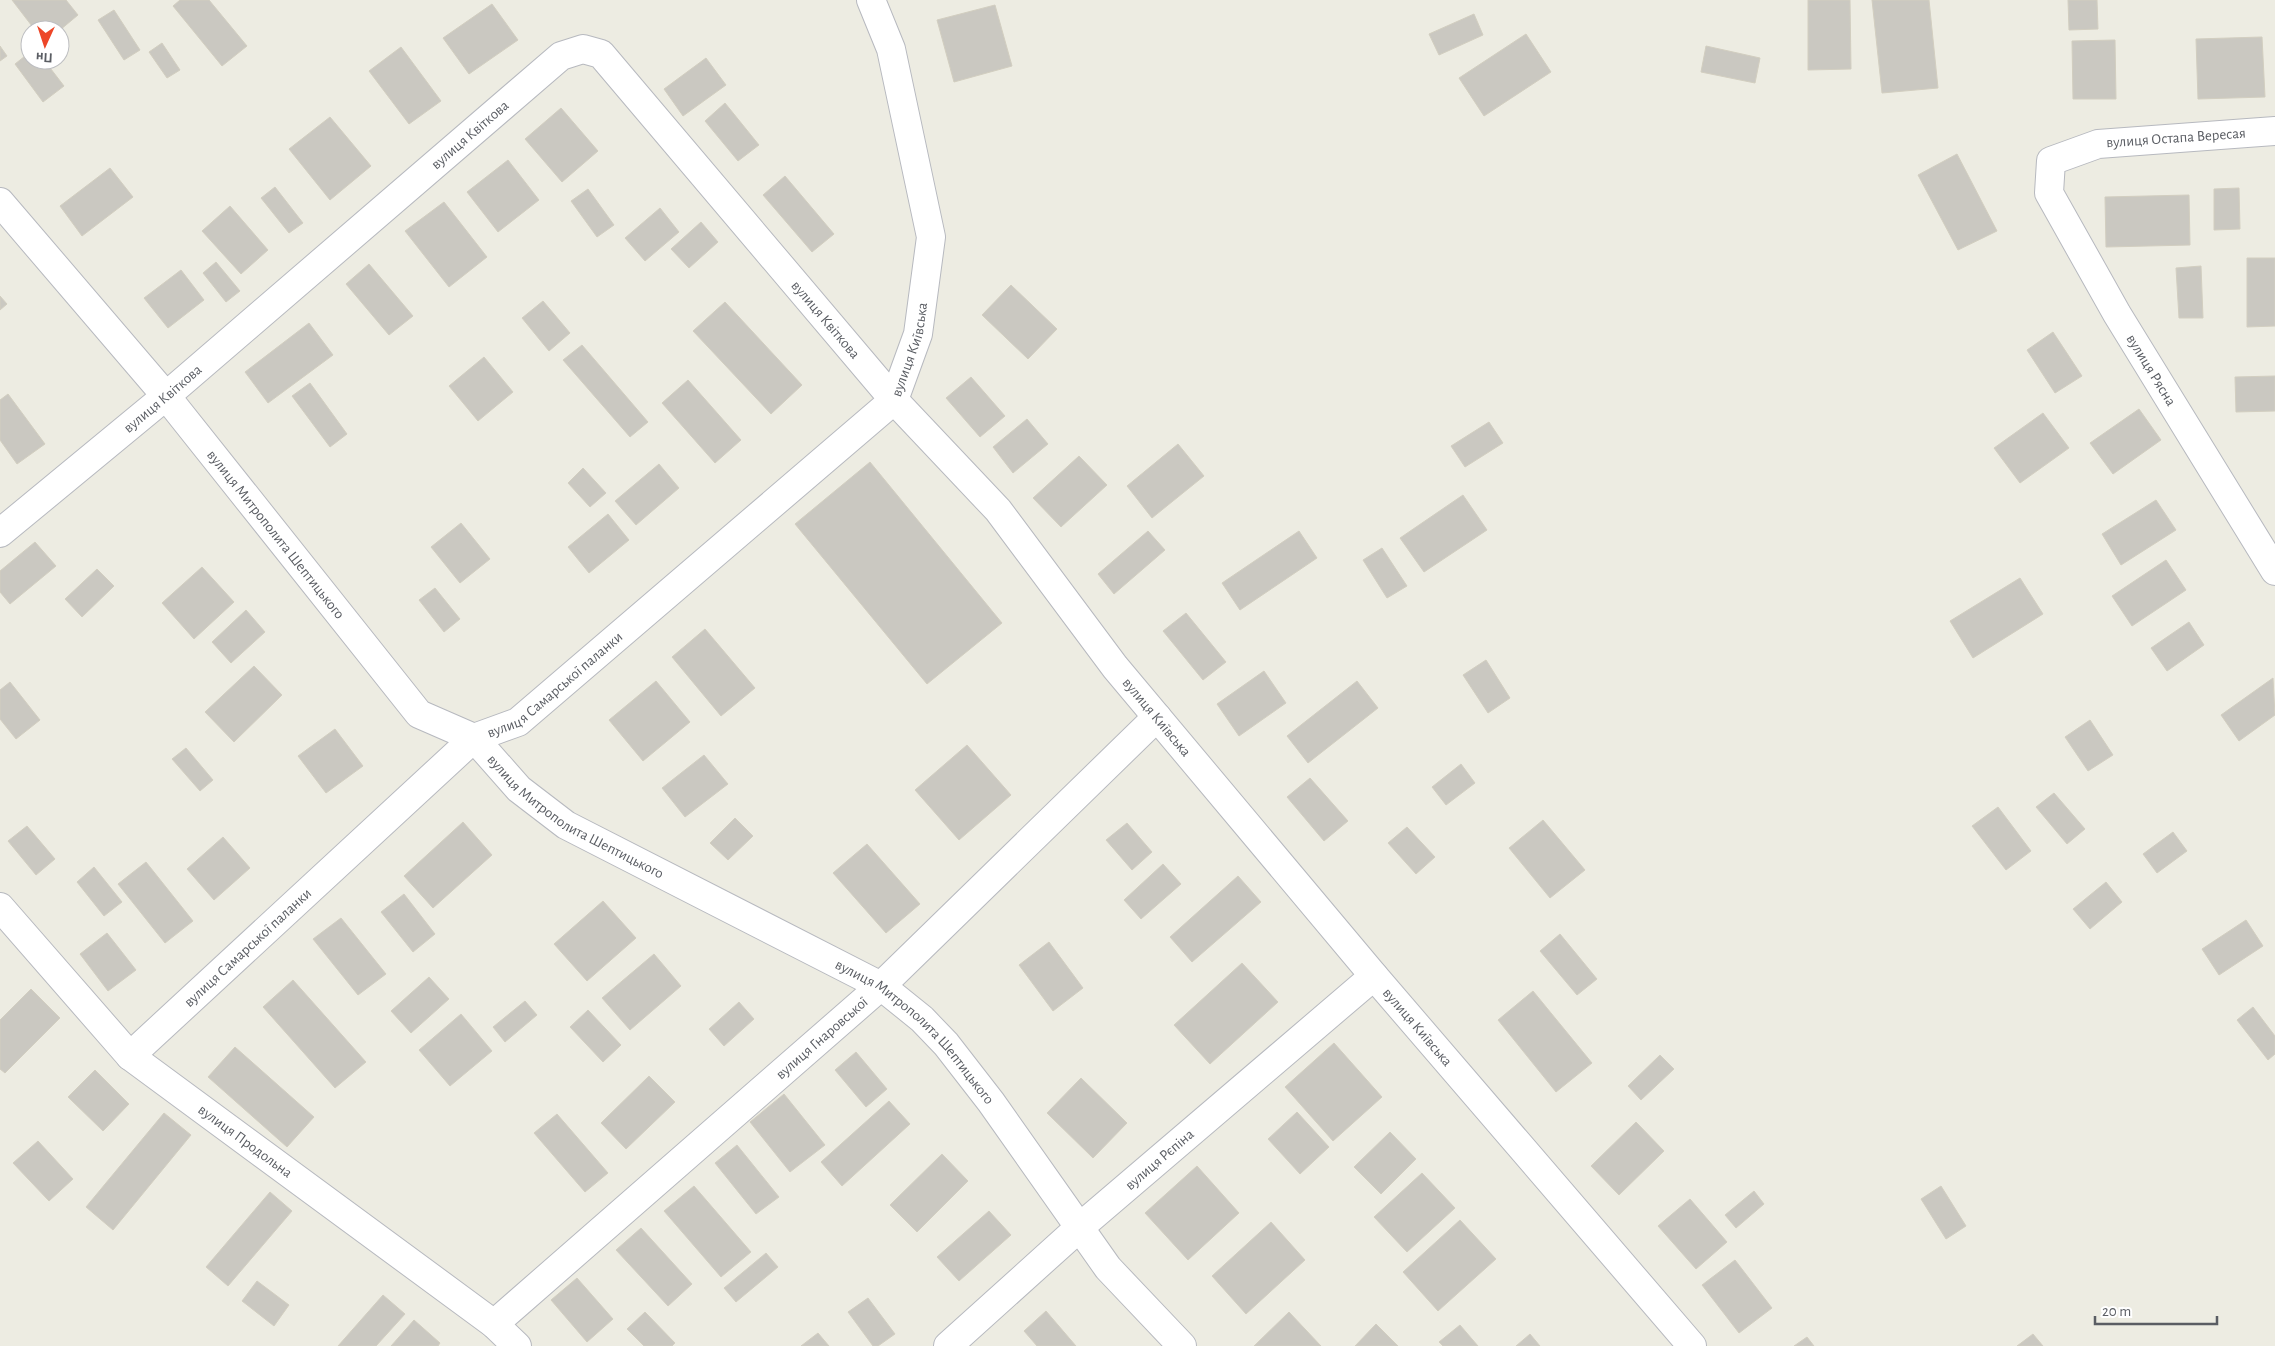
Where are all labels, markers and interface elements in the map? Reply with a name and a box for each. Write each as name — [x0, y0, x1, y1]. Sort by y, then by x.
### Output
north arrow — [20, 20, 70, 70]
text: Пн — [35, 50, 53, 64]
street label: вулиця Квіткова — [428, 97, 512, 172]
street label: вулиця Остапа Вересая — [2106, 126, 2246, 150]
street label: вулиця Квіткова — [789, 278, 863, 361]
street label: вулиця Київська — [888, 301, 930, 399]
street label: вулиця Рясна — [2124, 332, 2179, 408]
street label: вулиця Квіткова — [121, 361, 205, 435]
street label: вулиця Митрополита Шептицького — [204, 447, 348, 622]
street label: вулиця Самарської паланки — [485, 629, 625, 740]
street label: вулиця Київська — [1120, 675, 1194, 759]
street label: вулиця Митрополита Шептицького — [485, 752, 666, 881]
street label: вулиця Самарської паланки — [181, 885, 314, 1010]
street label: вулиця Митрополита Шептицького — [833, 956, 997, 1107]
street label: вулиця Київська — [1380, 985, 1455, 1069]
street label: вулиця Гнаровської — [773, 994, 871, 1082]
street label: вулиця Продольна — [196, 1102, 295, 1180]
street label: вулиця Рєпіна — [1122, 1126, 1197, 1193]
scale bar — [2095, 1294, 2218, 1326]
text: 20 m — [2102, 1304, 2131, 1319]

